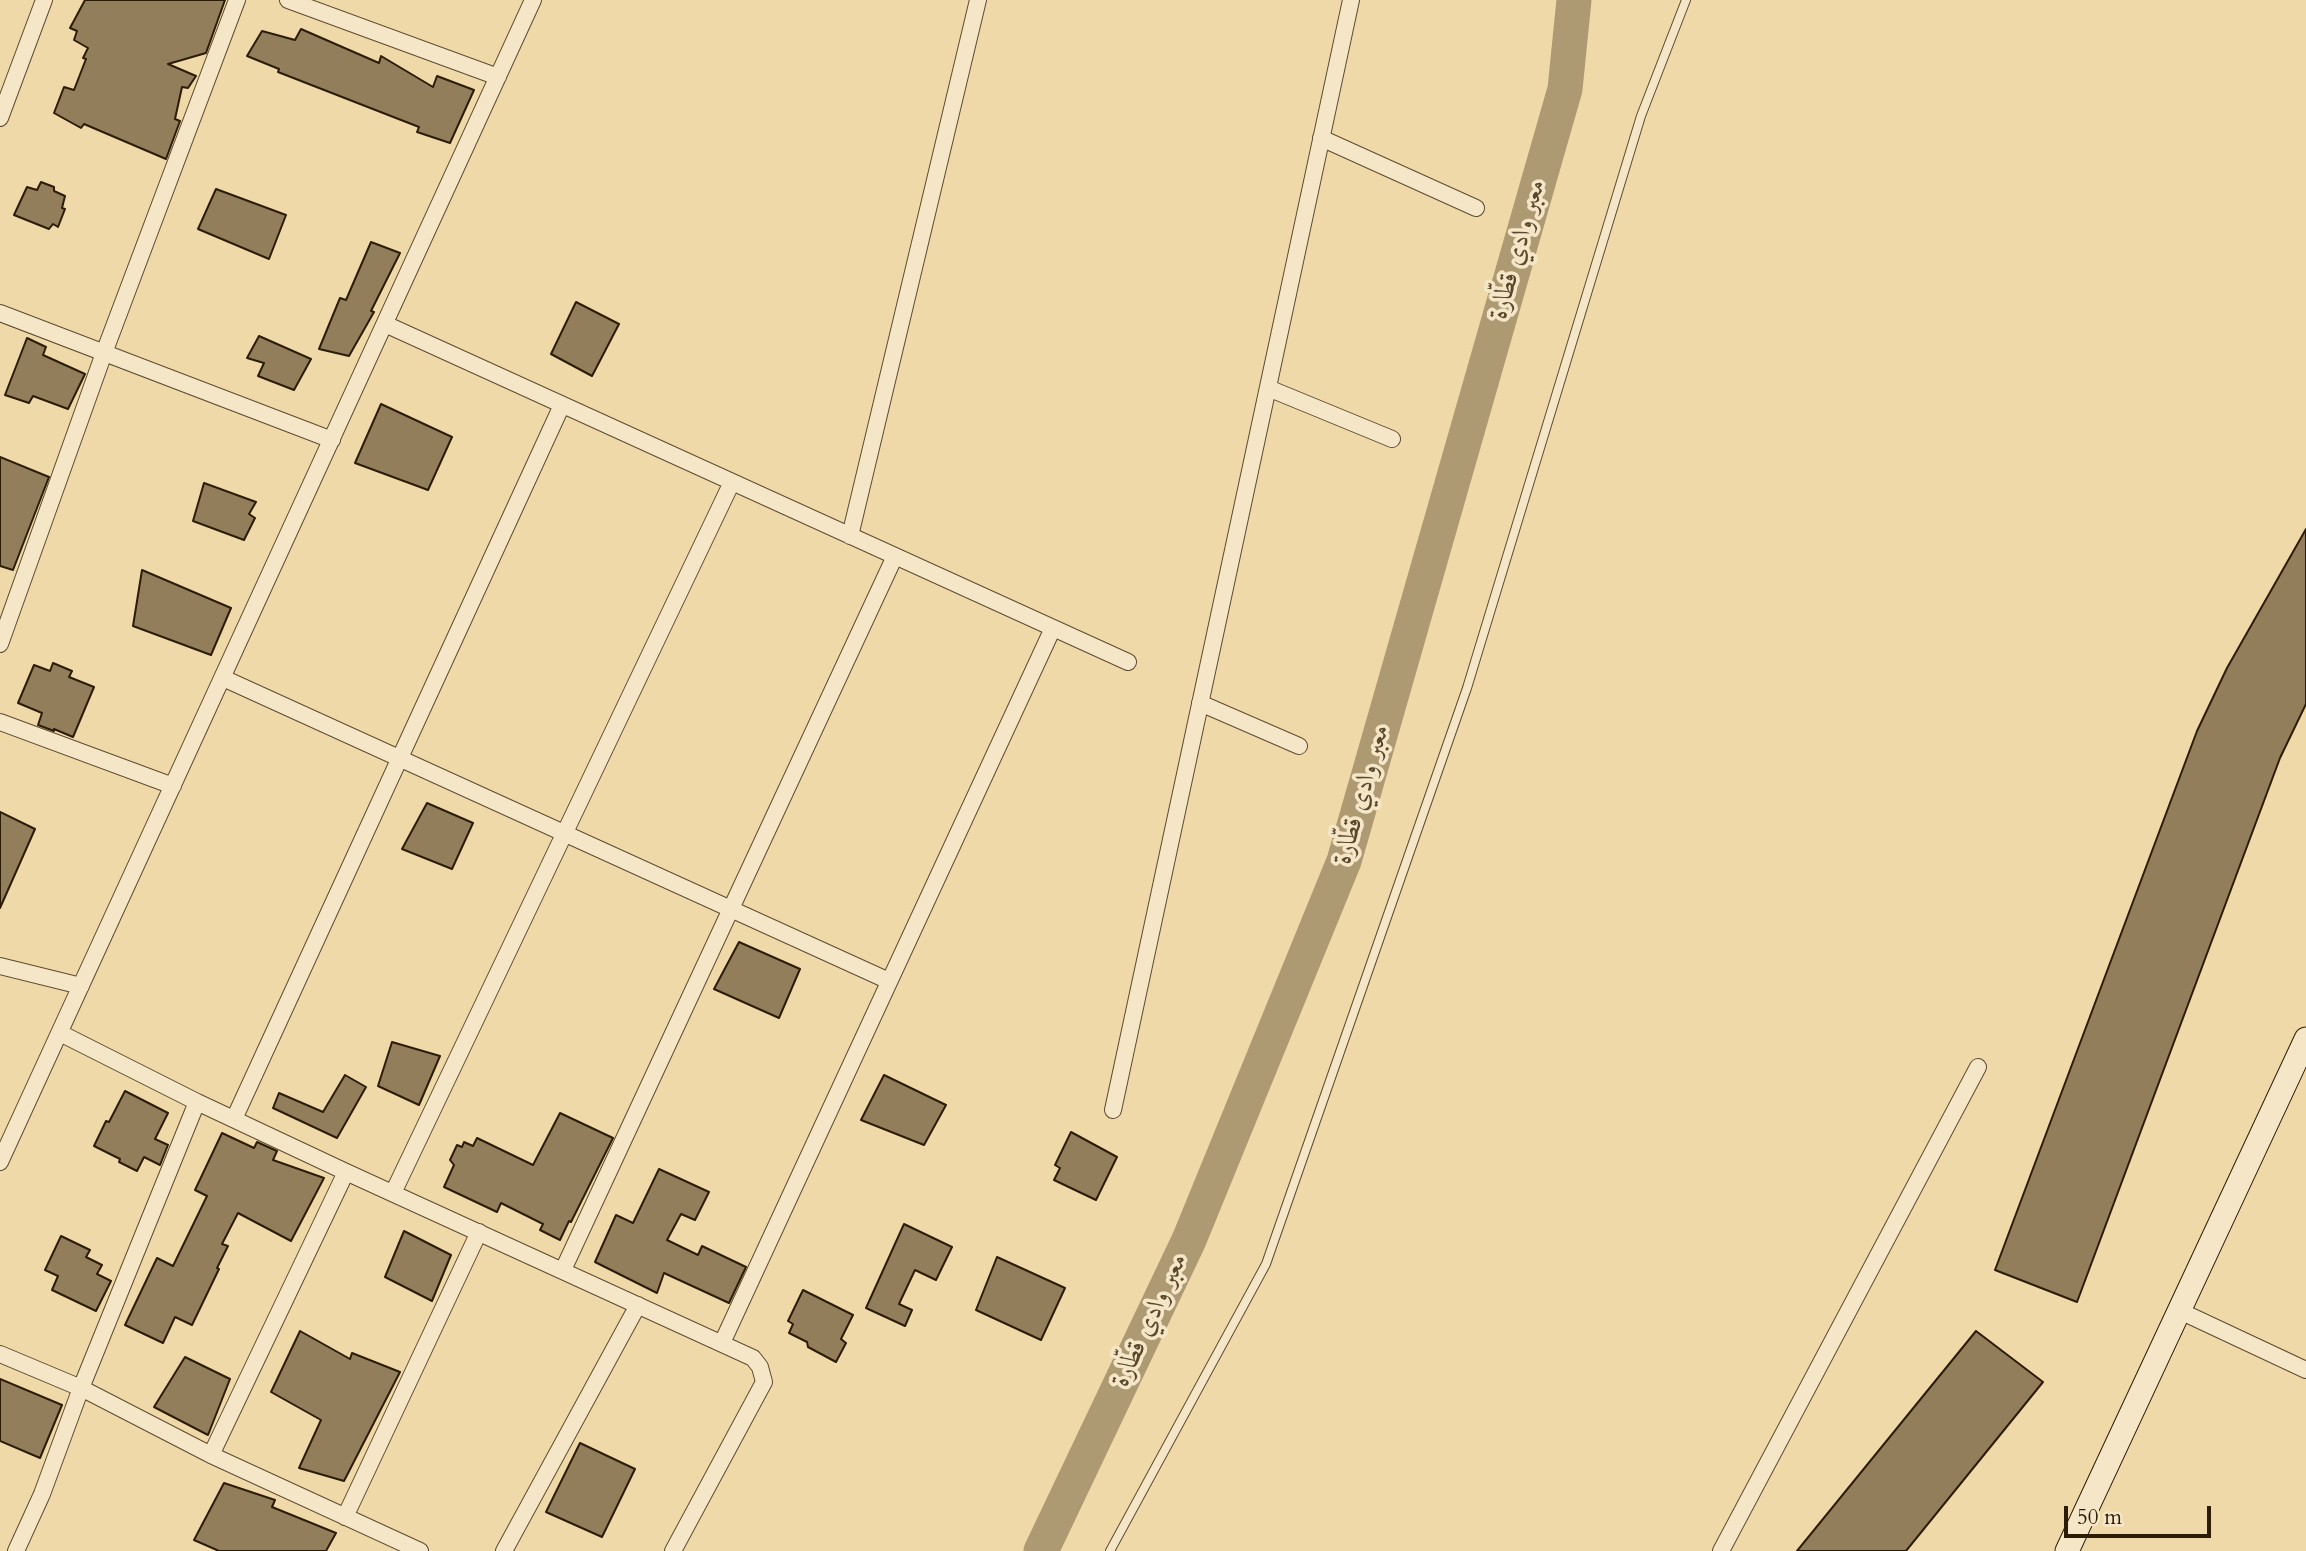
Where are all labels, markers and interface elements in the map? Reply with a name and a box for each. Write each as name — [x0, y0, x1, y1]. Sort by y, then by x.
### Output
water label: معبر وادي قطّارة — [1484, 175, 1554, 323]
water label: معبر وادي قطّارة — [1328, 720, 1398, 868]
water label: معبر وادي قطّارة — [1106, 1248, 1196, 1392]
scale bar — [2068, 1492, 2215, 1536]
text: 50 m — [2077, 1503, 2122, 1532]

